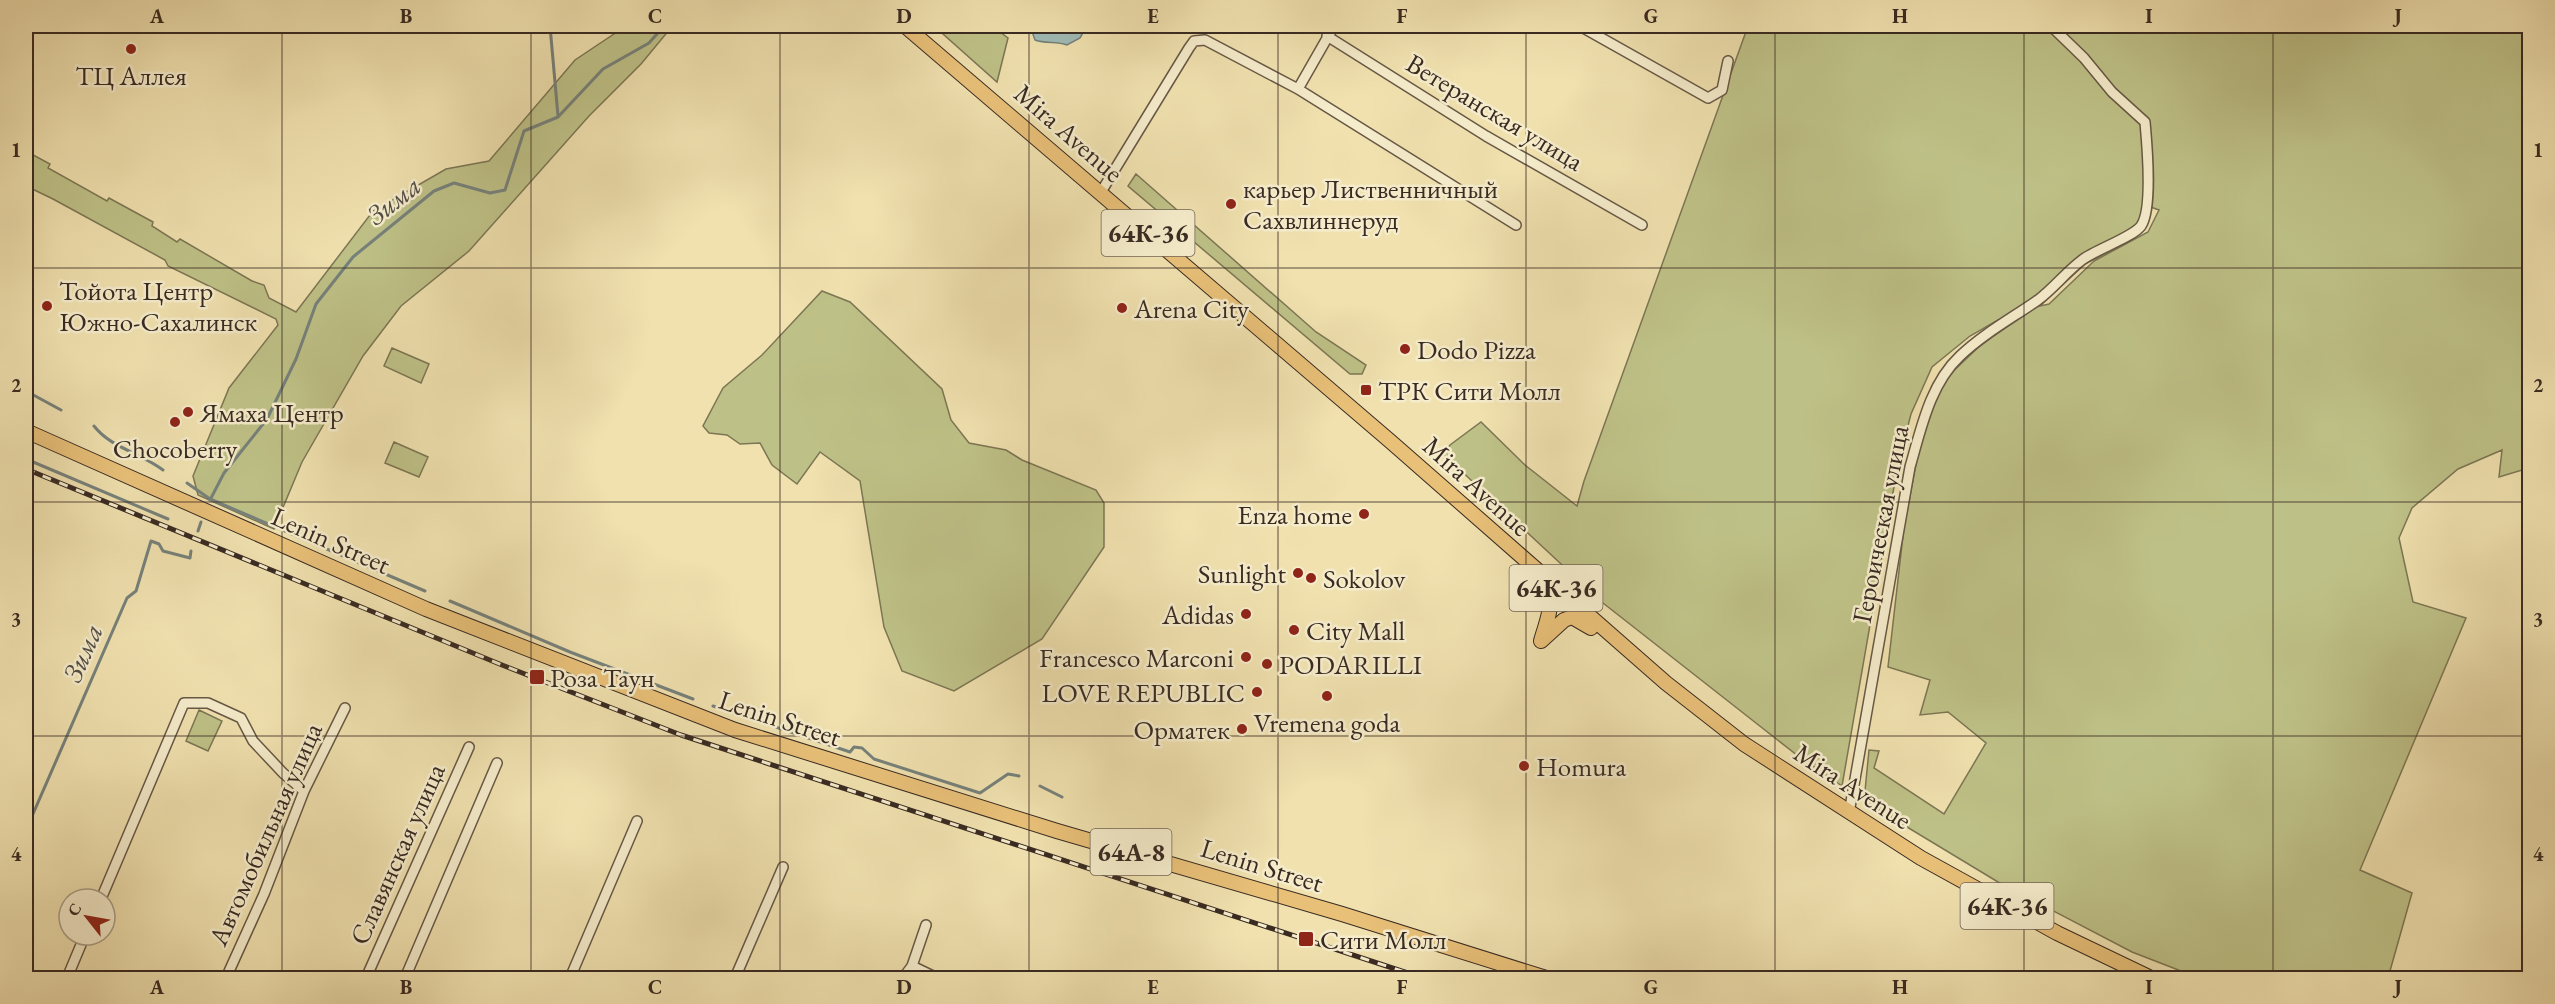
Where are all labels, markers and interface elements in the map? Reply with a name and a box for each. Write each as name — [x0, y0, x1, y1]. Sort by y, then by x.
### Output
text: A — [149, 3, 165, 29]
text: B — [400, 3, 412, 29]
text: C — [648, 3, 662, 29]
text: D — [896, 3, 912, 29]
text: E — [1147, 3, 1159, 29]
text: F — [1397, 3, 1408, 29]
text: G — [1644, 3, 1658, 29]
text: H — [1892, 3, 1908, 29]
text: I — [2145, 3, 2153, 29]
text: J — [2392, 3, 2402, 29]
marker: ТЦ Аллея — [124, 42, 138, 56]
street label: Ветеранская улица — [1400, 45, 1590, 179]
place label: ТЦ Аллея — [75, 58, 187, 93]
street label: Mira Avenue — [1007, 76, 1131, 190]
text: 1 — [11, 137, 21, 163]
text: 1 — [2533, 137, 2543, 163]
water label: Зима — [358, 167, 428, 233]
place label: карьер Лиственничный Сахвлиннеруд — [1243, 171, 1498, 237]
marker: карьер Лиственничный Сахвлиннеруд — [1224, 197, 1238, 211]
road number: 64К-36 — [1102, 210, 1194, 256]
place label: Тойота Центр Южно-Сахалинск — [59, 273, 257, 339]
place label: Arena City — [1133, 291, 1249, 326]
marker: Тойота Центр Южно-Сахалинск — [40, 299, 54, 313]
marker: Arena City — [1115, 301, 1129, 315]
place label: Dodo Pizza — [1417, 332, 1536, 367]
marker: Dodo Pizza — [1398, 342, 1412, 356]
text: 2 — [11, 372, 22, 398]
text: 2 — [2533, 372, 2544, 398]
place label: ТРК Сити Молл — [1378, 373, 1561, 408]
marker: ТРК Сити Молл — [1359, 383, 1373, 397]
place label: Ямаха Центр — [199, 395, 344, 430]
marker: Ямаха Центр — [181, 405, 195, 419]
marker: Chocoberry — [168, 415, 182, 429]
street label: Героическая улица — [1844, 422, 1916, 626]
street label: Mira Avenue — [1416, 428, 1538, 544]
place label: Chocoberry — [113, 431, 237, 466]
place label: Enza home — [1237, 497, 1352, 532]
street label: Lenin Street — [266, 498, 396, 582]
marker: Enza home — [1357, 507, 1371, 521]
place label: Sunlight — [1198, 556, 1287, 591]
place label: Sokolov — [1323, 561, 1406, 596]
road number: 64К-36 — [1510, 565, 1602, 611]
marker: Sunlight — [1291, 566, 1305, 580]
marker: Sokolov — [1304, 571, 1318, 585]
place label: Adidas — [1161, 597, 1234, 632]
text: 3 — [11, 606, 21, 632]
text: 3 — [2533, 606, 2543, 632]
marker: Adidas — [1239, 607, 1253, 621]
place label: City Mall — [1306, 613, 1405, 648]
water label: Зима — [53, 618, 111, 688]
marker: City Mall — [1287, 623, 1301, 637]
place label: Francesco Marconi — [1039, 640, 1234, 675]
place label: PODARILLI — [1279, 647, 1422, 682]
marker: Francesco Marconi — [1239, 650, 1253, 664]
marker: PODARILLI — [1260, 657, 1274, 671]
place label: Роза Таун — [550, 660, 655, 695]
marker: Роза Таун — [528, 668, 546, 686]
place label: LOVE REPUBLIC — [1042, 675, 1245, 710]
street label: Lenin Street — [715, 682, 846, 754]
marker: LOVE REPUBLIC — [1250, 685, 1264, 699]
marker: Vremena goda — [1320, 689, 1334, 703]
place label: Vremena goda — [1254, 705, 1401, 740]
place label: Орматек — [1134, 712, 1230, 747]
street label: Автомобильная улица — [200, 717, 330, 952]
marker: Орматек — [1235, 722, 1249, 736]
street label: Mira Avenue — [1787, 735, 1919, 837]
place label: Homura — [1536, 749, 1626, 784]
street label: Славянская улица — [341, 758, 453, 950]
marker: Homura — [1517, 759, 1531, 773]
road number: 64А-8 — [1090, 829, 1172, 875]
street label: Lenin Street — [1197, 830, 1328, 900]
text: 4 — [11, 841, 22, 867]
text: 4 — [2533, 841, 2544, 867]
road number: 64К-36 — [1960, 883, 2054, 929]
north arrow — [57, 887, 117, 947]
text: С — [63, 899, 86, 920]
place label: Сити Молл — [1320, 922, 1447, 957]
marker: Сити Молл — [1297, 930, 1315, 948]
text: A — [149, 974, 165, 1000]
text: B — [400, 974, 412, 1000]
text: C — [648, 974, 662, 1000]
text: D — [896, 974, 912, 1000]
text: E — [1147, 974, 1159, 1000]
text: F — [1397, 974, 1408, 1000]
text: G — [1644, 974, 1658, 1000]
text: H — [1892, 974, 1908, 1000]
text: I — [2145, 974, 2153, 1000]
text: J — [2392, 974, 2402, 1000]

